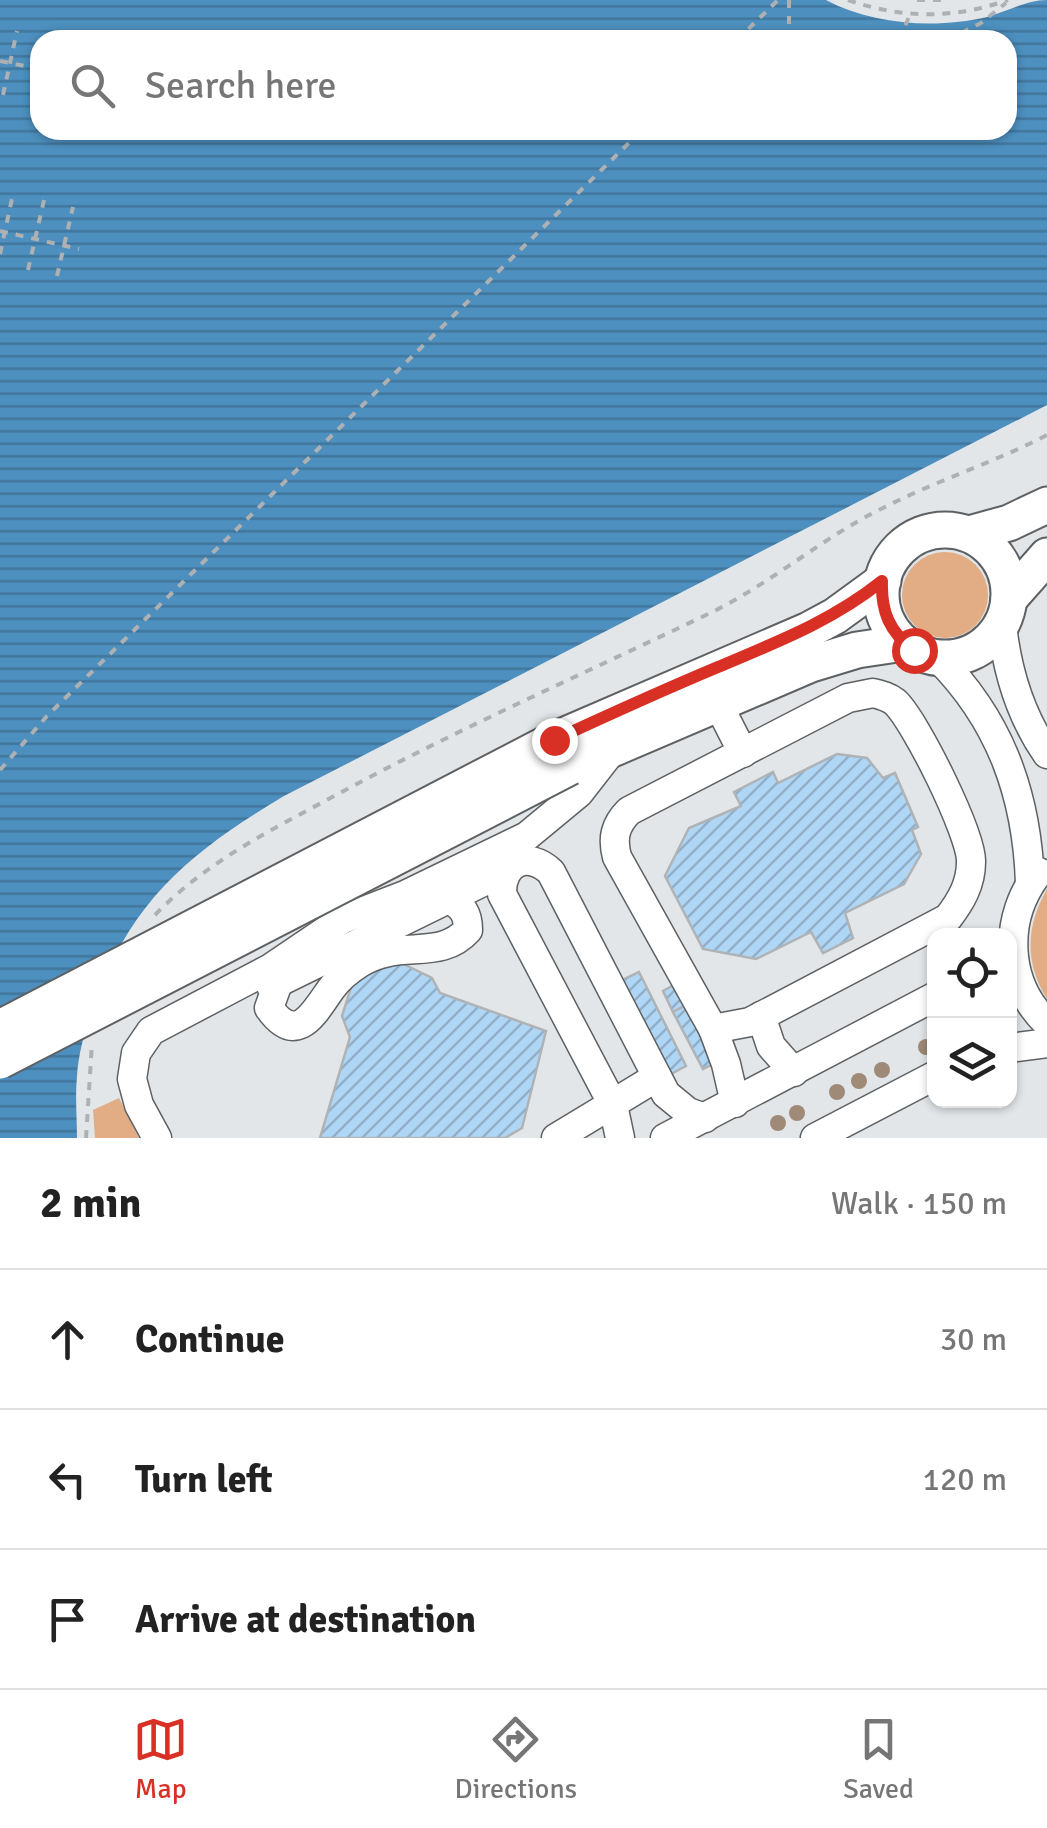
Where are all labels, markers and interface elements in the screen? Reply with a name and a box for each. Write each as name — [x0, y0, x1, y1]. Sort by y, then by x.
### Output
search box — [30, 30, 1017, 140]
icon: search — [65, 58, 120, 113]
text: Search here — [145, 62, 337, 109]
route start — [892, 628, 938, 674]
route end — [532, 718, 578, 764]
map controls — [927, 928, 1017, 1108]
button: locate — [927, 928, 1017, 1018]
button: layers — [927, 1018, 1017, 1108]
text: 2 min — [40, 1178, 141, 1229]
text: Walk · 150 m — [831, 1184, 1007, 1223]
icon: ahead — [40, 1312, 95, 1367]
text: Continue — [135, 1316, 285, 1363]
text: 30 m — [940, 1320, 1007, 1359]
icon: left — [40, 1452, 95, 1507]
text: Turn left — [135, 1456, 273, 1503]
text: 120 m — [923, 1460, 1007, 1499]
icon: arrive — [40, 1592, 95, 1647]
text: Arrive at destination — [135, 1596, 476, 1643]
tab: Map — [133, 1712, 188, 1806]
tab: Directions — [455, 1712, 577, 1806]
tab: Saved — [843, 1712, 914, 1806]

